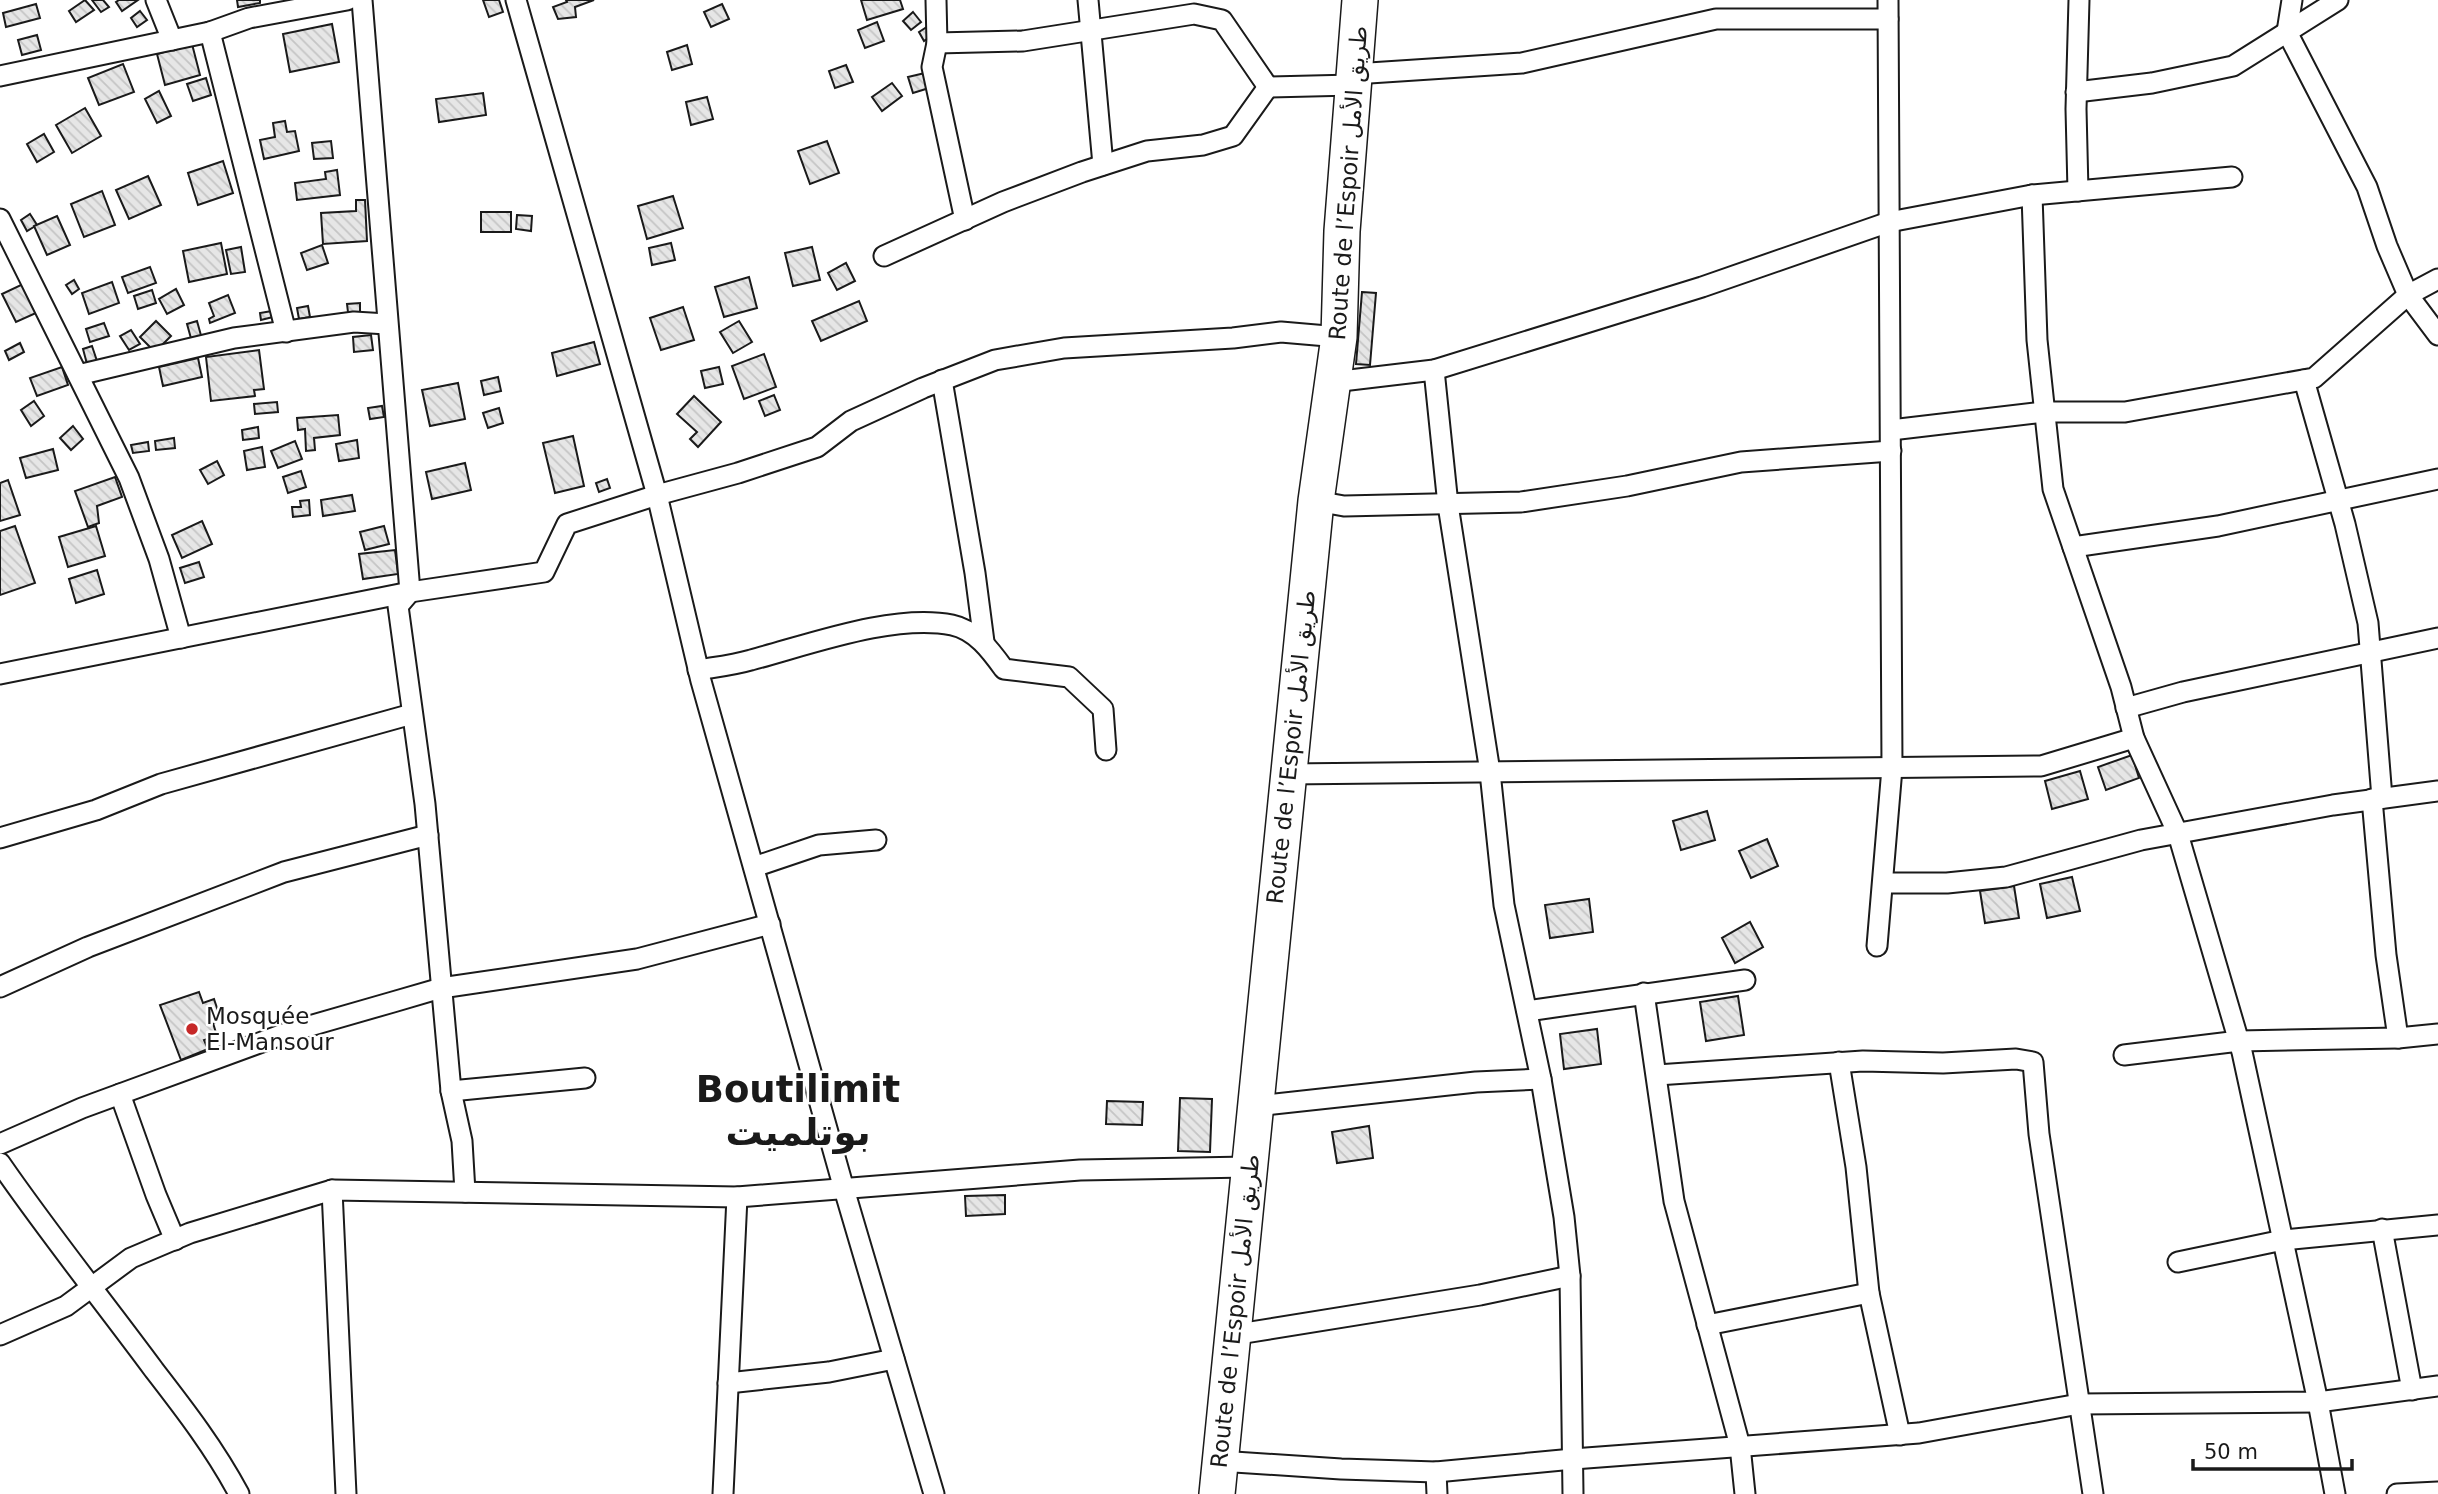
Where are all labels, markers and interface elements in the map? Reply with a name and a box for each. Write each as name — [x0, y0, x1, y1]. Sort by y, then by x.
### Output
street label: Route de l’Espoir طريق الأمل — [1323, 25, 1373, 341]
street label: Route de l’Espoir طريق الأمل — [1261, 589, 1321, 905]
place label: Mosquée El-Mansour — [206, 1003, 334, 1055]
marker: Mosquée El-Mansour — [184, 1021, 200, 1037]
district label: Boutilimit بوتلميت — [696, 1068, 900, 1154]
street label: Route de l’Espoir طريق الأمل — [1205, 1153, 1265, 1469]
scale bar — [2193, 1428, 2352, 1472]
text: 50 m — [2204, 1440, 2258, 1464]

